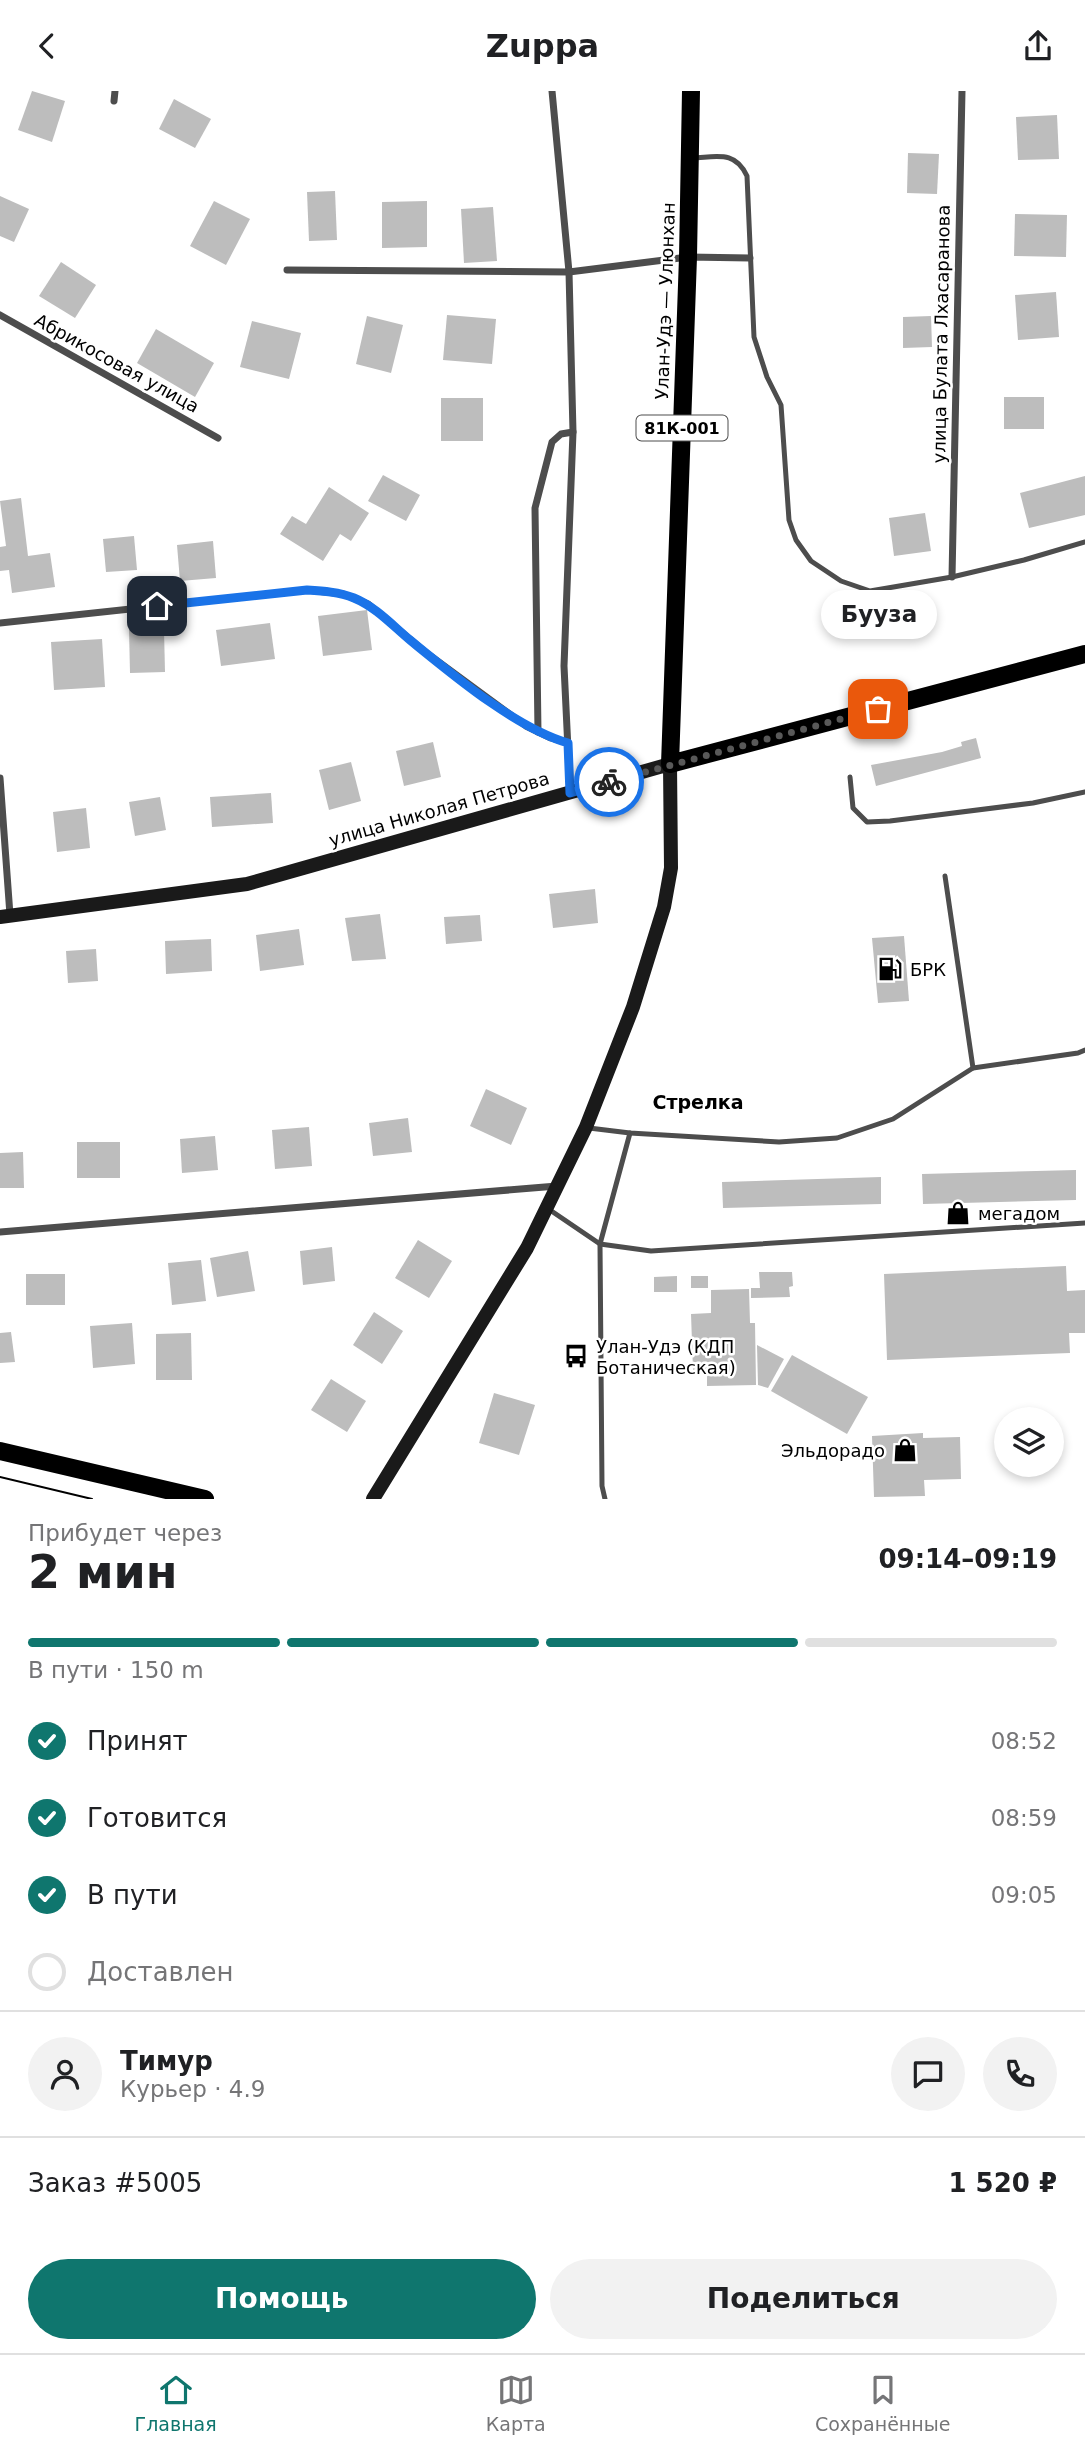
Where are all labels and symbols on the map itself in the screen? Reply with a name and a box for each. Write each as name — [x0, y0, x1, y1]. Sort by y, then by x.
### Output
street label: Улан-Удэ — Улюнхан — [651, 202, 679, 400]
street label: улица Булата Лхасаранова — [928, 205, 954, 463]
street label: Абрикосовая улица — [31, 309, 203, 417]
road number: 81К-001 — [636, 415, 728, 441]
pin — [127, 576, 187, 636]
callout: Бууза — [820, 590, 936, 639]
pin — [848, 679, 908, 739]
courier — [574, 747, 644, 817]
street label: улица Николая Петрова — [326, 767, 552, 851]
fuel station icon: БРК — [876, 955, 904, 983]
place label: БРК — [910, 959, 946, 980]
district label: Стрелка — [652, 1091, 744, 1113]
shop icon: мегадом — [944, 1199, 972, 1227]
place label: мегадом — [978, 1203, 1060, 1224]
place label: Улан-Удэ (КДП Ботаническая) — [596, 1336, 736, 1378]
bus stop icon: Улан-Удэ (КДП Ботаническая) — [562, 1342, 590, 1370]
shop icon: Эльдорадо — [891, 1436, 919, 1464]
place label: Эльдорадо — [781, 1440, 885, 1461]

